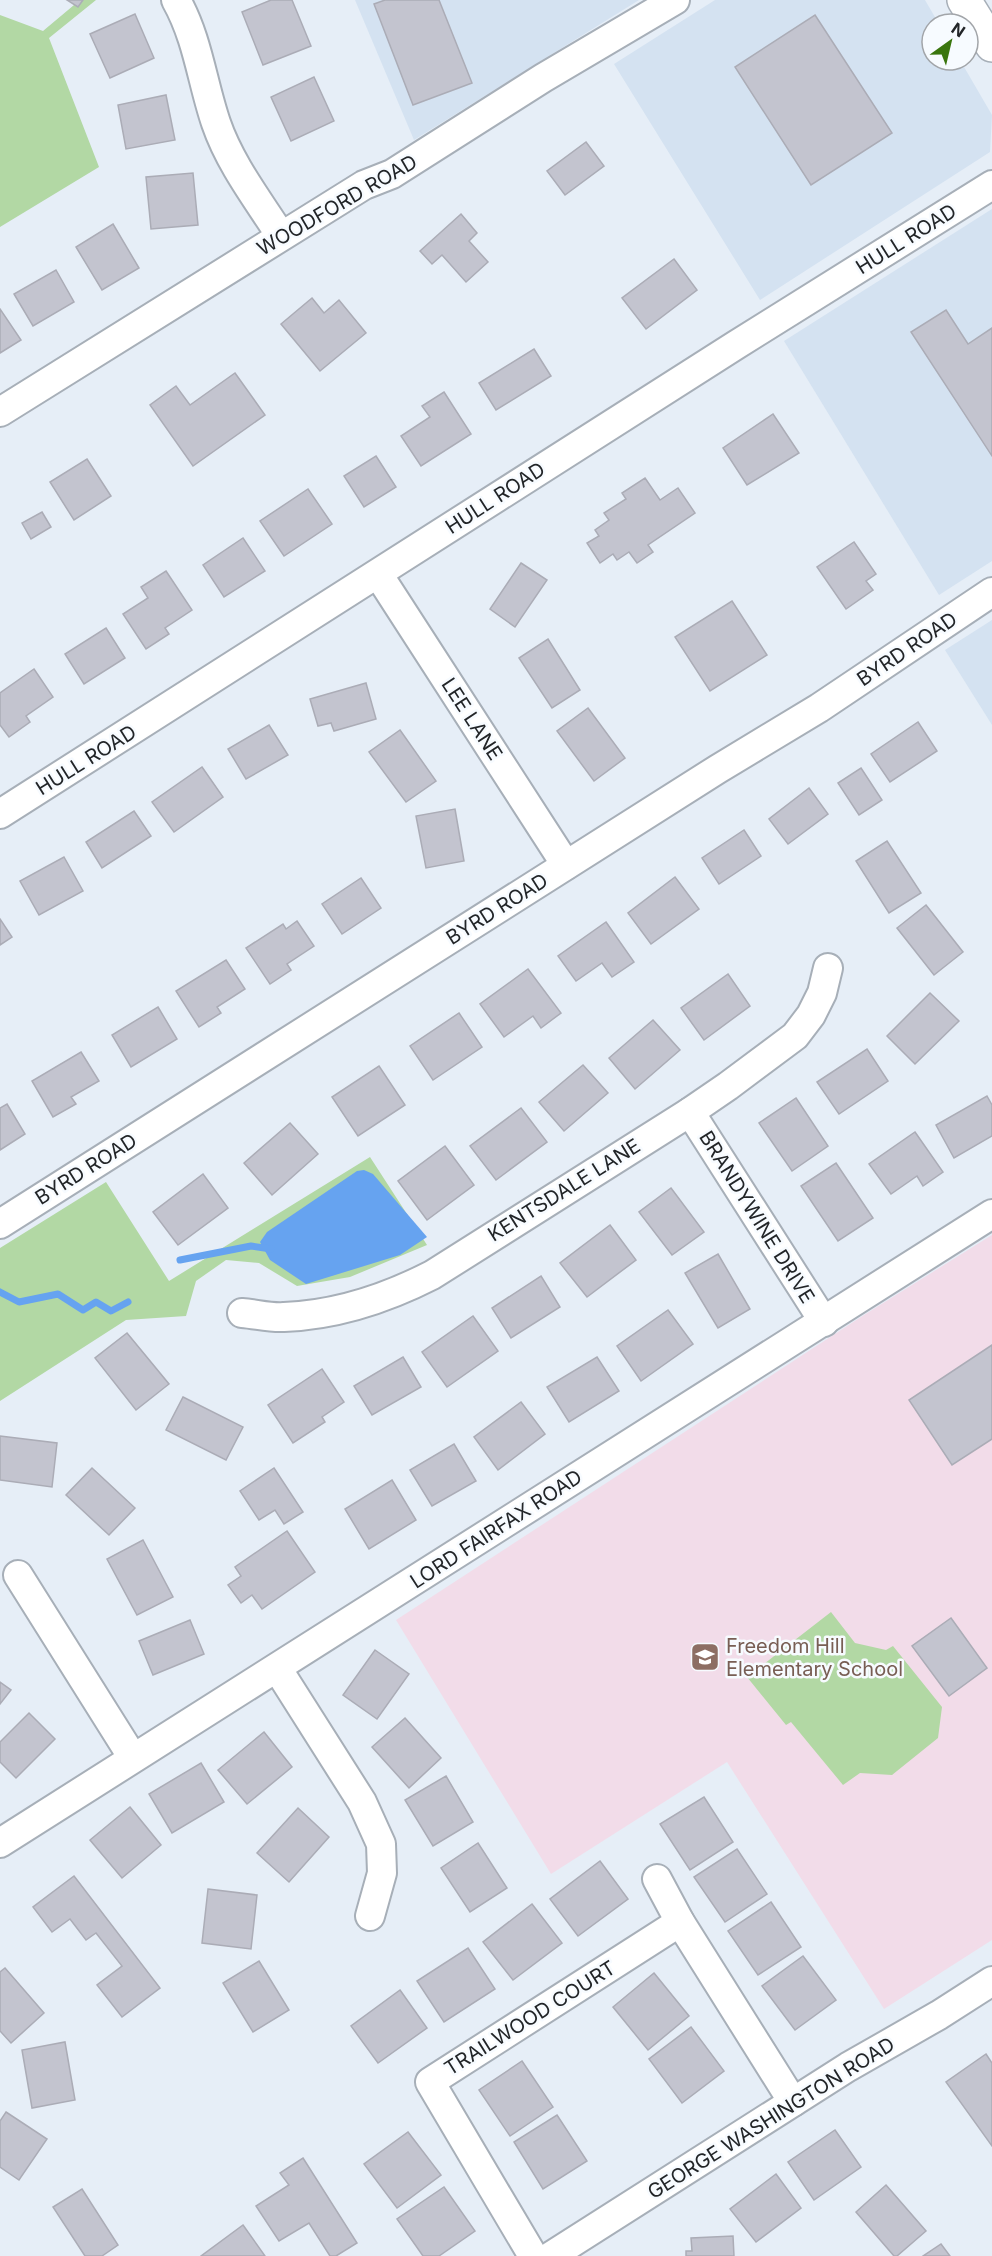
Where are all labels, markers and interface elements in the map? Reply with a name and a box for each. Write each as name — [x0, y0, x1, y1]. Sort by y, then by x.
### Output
north arrow — [920, 12, 980, 72]
text: N — [948, 18, 969, 41]
street label: WOODFORD ROAD — [253, 149, 421, 261]
street label: HULL ROAD — [851, 199, 961, 279]
street label: HULL ROAD — [441, 457, 549, 539]
street label: BYRD ROAD — [852, 607, 962, 691]
street label: LEE LANE — [437, 673, 507, 765]
street label: HULL ROAD — [31, 720, 141, 800]
street label: BYRD ROAD — [442, 868, 552, 950]
street label: BRANDYWINE DRIVE — [694, 1126, 820, 1308]
street label: BYRD ROAD — [31, 1128, 141, 1210]
street label: KENTSDALE LANE — [483, 1133, 645, 1247]
street label: LORD FAIRFAX ROAD — [406, 1465, 586, 1593]
place label: Freedom Hill Elementary School — [726, 1634, 903, 1681]
school or university icon: Freedom Hill Elementary School — [689, 1641, 721, 1673]
street label: TRAILWOOD COURT — [440, 1956, 620, 2080]
street label: GEORGE WASHINGTON ROAD — [643, 2032, 899, 2204]

